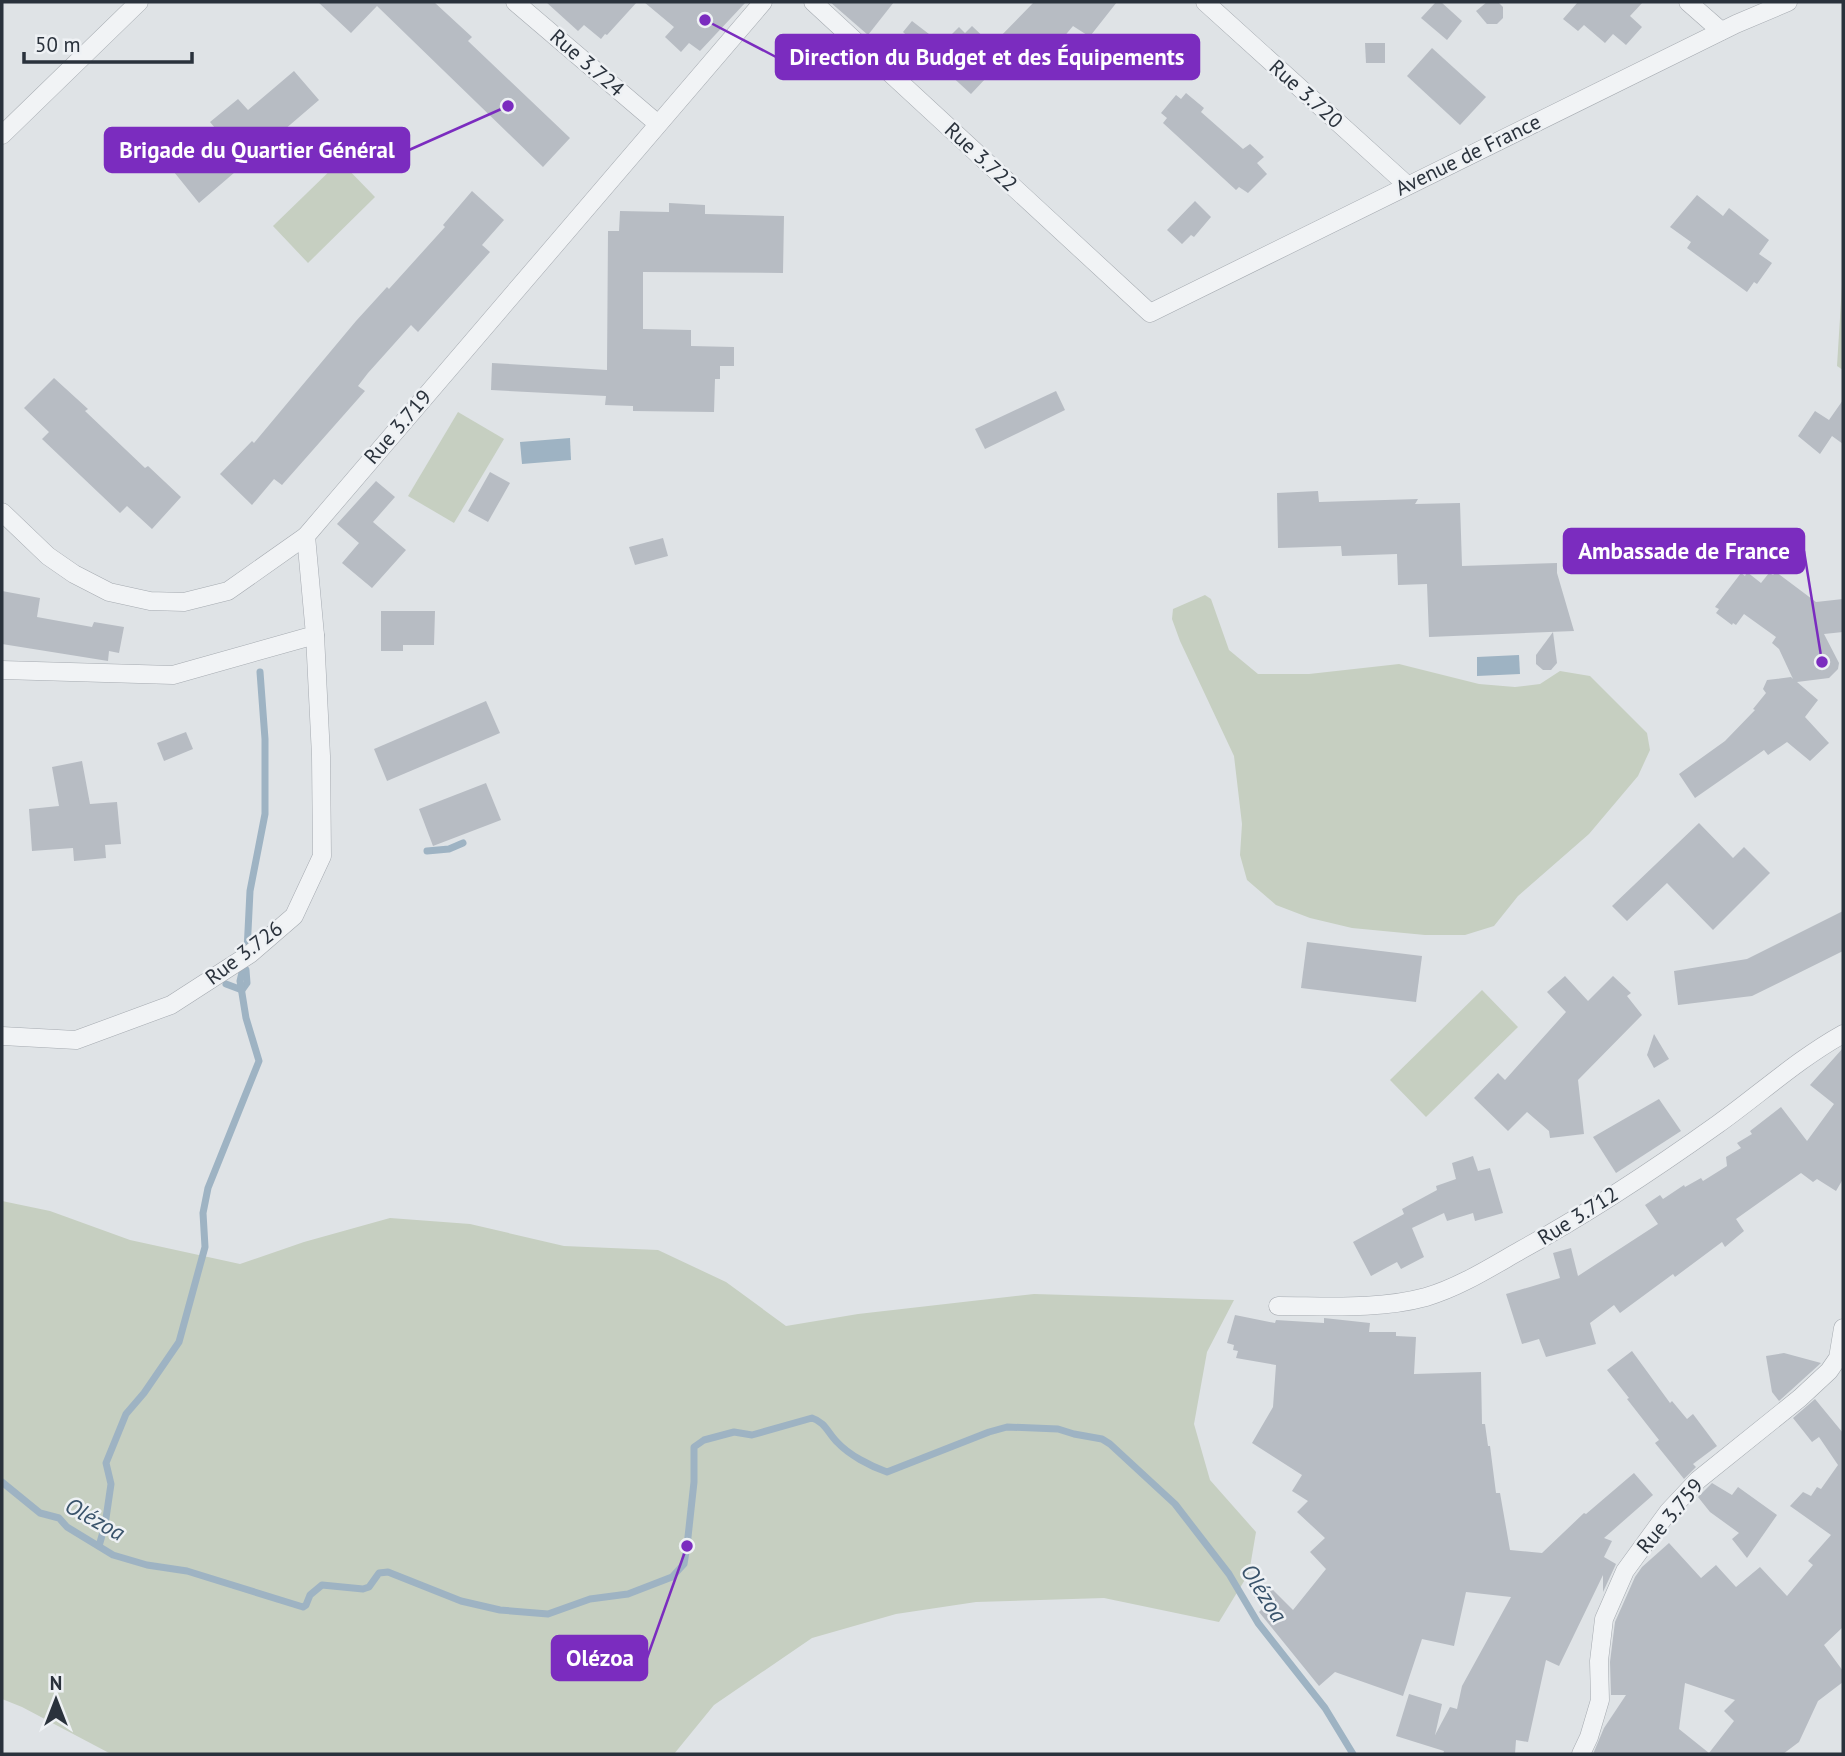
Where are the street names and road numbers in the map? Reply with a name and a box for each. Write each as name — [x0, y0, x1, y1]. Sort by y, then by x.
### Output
street label: Rue 3.724 — [544, 23, 630, 102]
street label: Rue 3.720 — [1264, 53, 1349, 134]
street label: Avenue de France — [1391, 108, 1545, 201]
street label: Rue 3.722 — [939, 116, 1024, 197]
street label: Rue 3.719 — [358, 384, 437, 470]
street label: Rue 3.726 — [200, 915, 288, 991]
street label: Rue 3.712 — [1532, 1180, 1623, 1251]
street label: Rue 3.759 — [1630, 1472, 1709, 1559]

